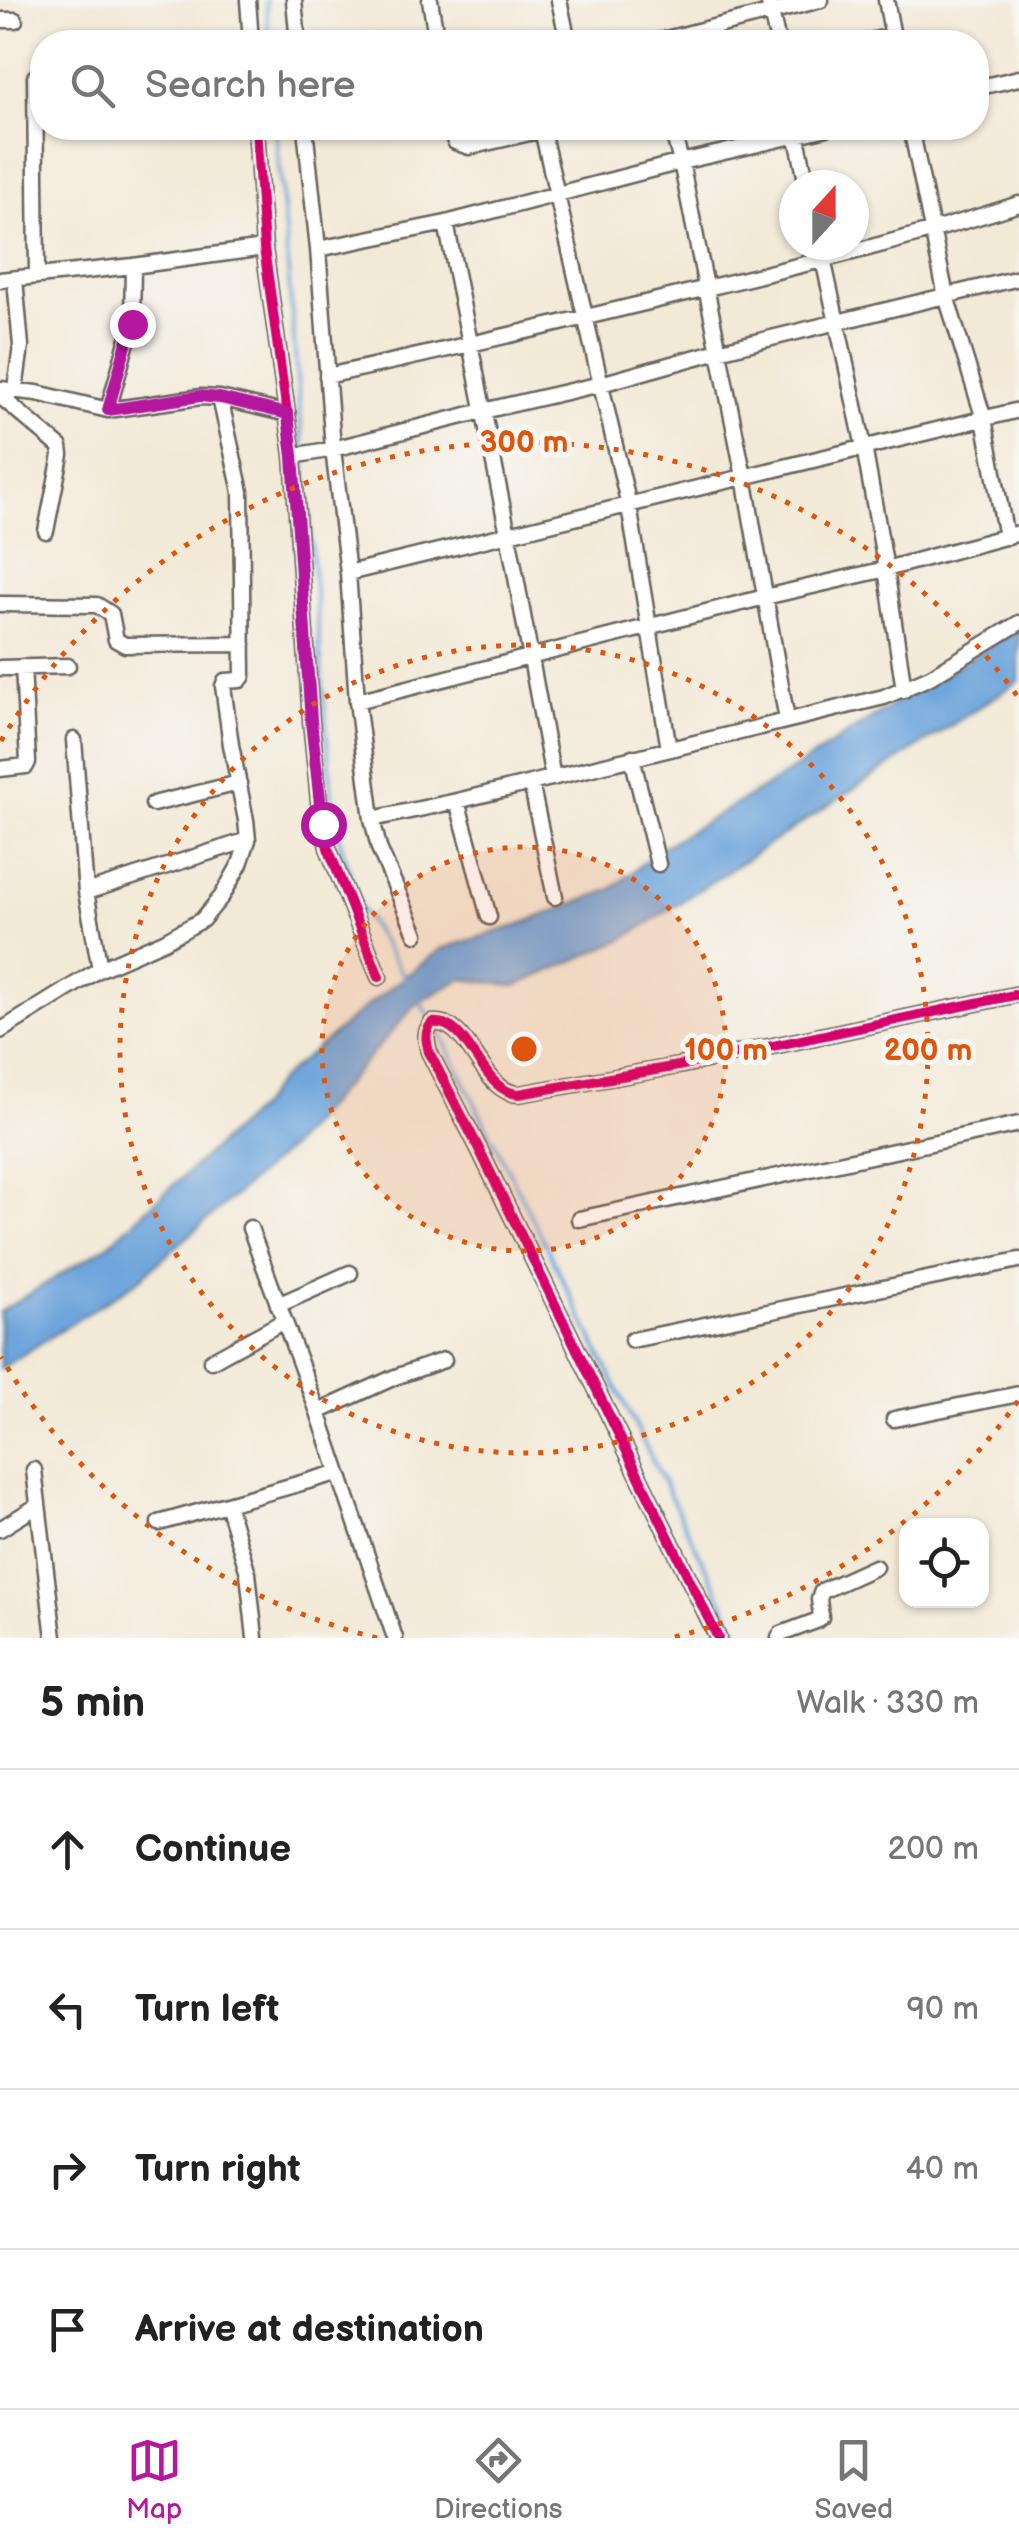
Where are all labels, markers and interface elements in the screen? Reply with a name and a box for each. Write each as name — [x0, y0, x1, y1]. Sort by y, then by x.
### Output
search box — [30, 30, 989, 140]
icon: search — [65, 58, 120, 113]
text: Search here — [145, 63, 356, 108]
north arrow — [779, 170, 869, 260]
route end — [110, 302, 156, 348]
text: 300 m — [480, 425, 568, 461]
route start — [301, 802, 347, 848]
centre of rings — [506, 1031, 542, 1067]
text: 100 m — [684, 1033, 768, 1069]
text: 200 m — [884, 1033, 972, 1069]
map controls — [899, 1518, 989, 1608]
button: locate — [899, 1518, 989, 1608]
text: 5 min — [40, 1678, 145, 1729]
text: Walk · 330 m — [797, 1684, 979, 1723]
icon: ahead — [40, 1822, 95, 1877]
text: Continue — [135, 1827, 291, 1872]
text: 200 m — [887, 1830, 979, 1869]
icon: left — [40, 1982, 95, 2037]
text: Turn left — [135, 1987, 279, 2032]
text: 90 m — [907, 1990, 979, 2029]
icon: right — [40, 2142, 95, 2197]
text: Turn right — [135, 2147, 300, 2192]
text: 40 m — [906, 2150, 979, 2189]
icon: arrive — [40, 2302, 95, 2357]
text: Arrive at destination — [135, 2307, 484, 2352]
tab: Map — [126, 2433, 182, 2526]
tab: Directions — [434, 2433, 563, 2526]
tab: Saved — [815, 2433, 893, 2526]

